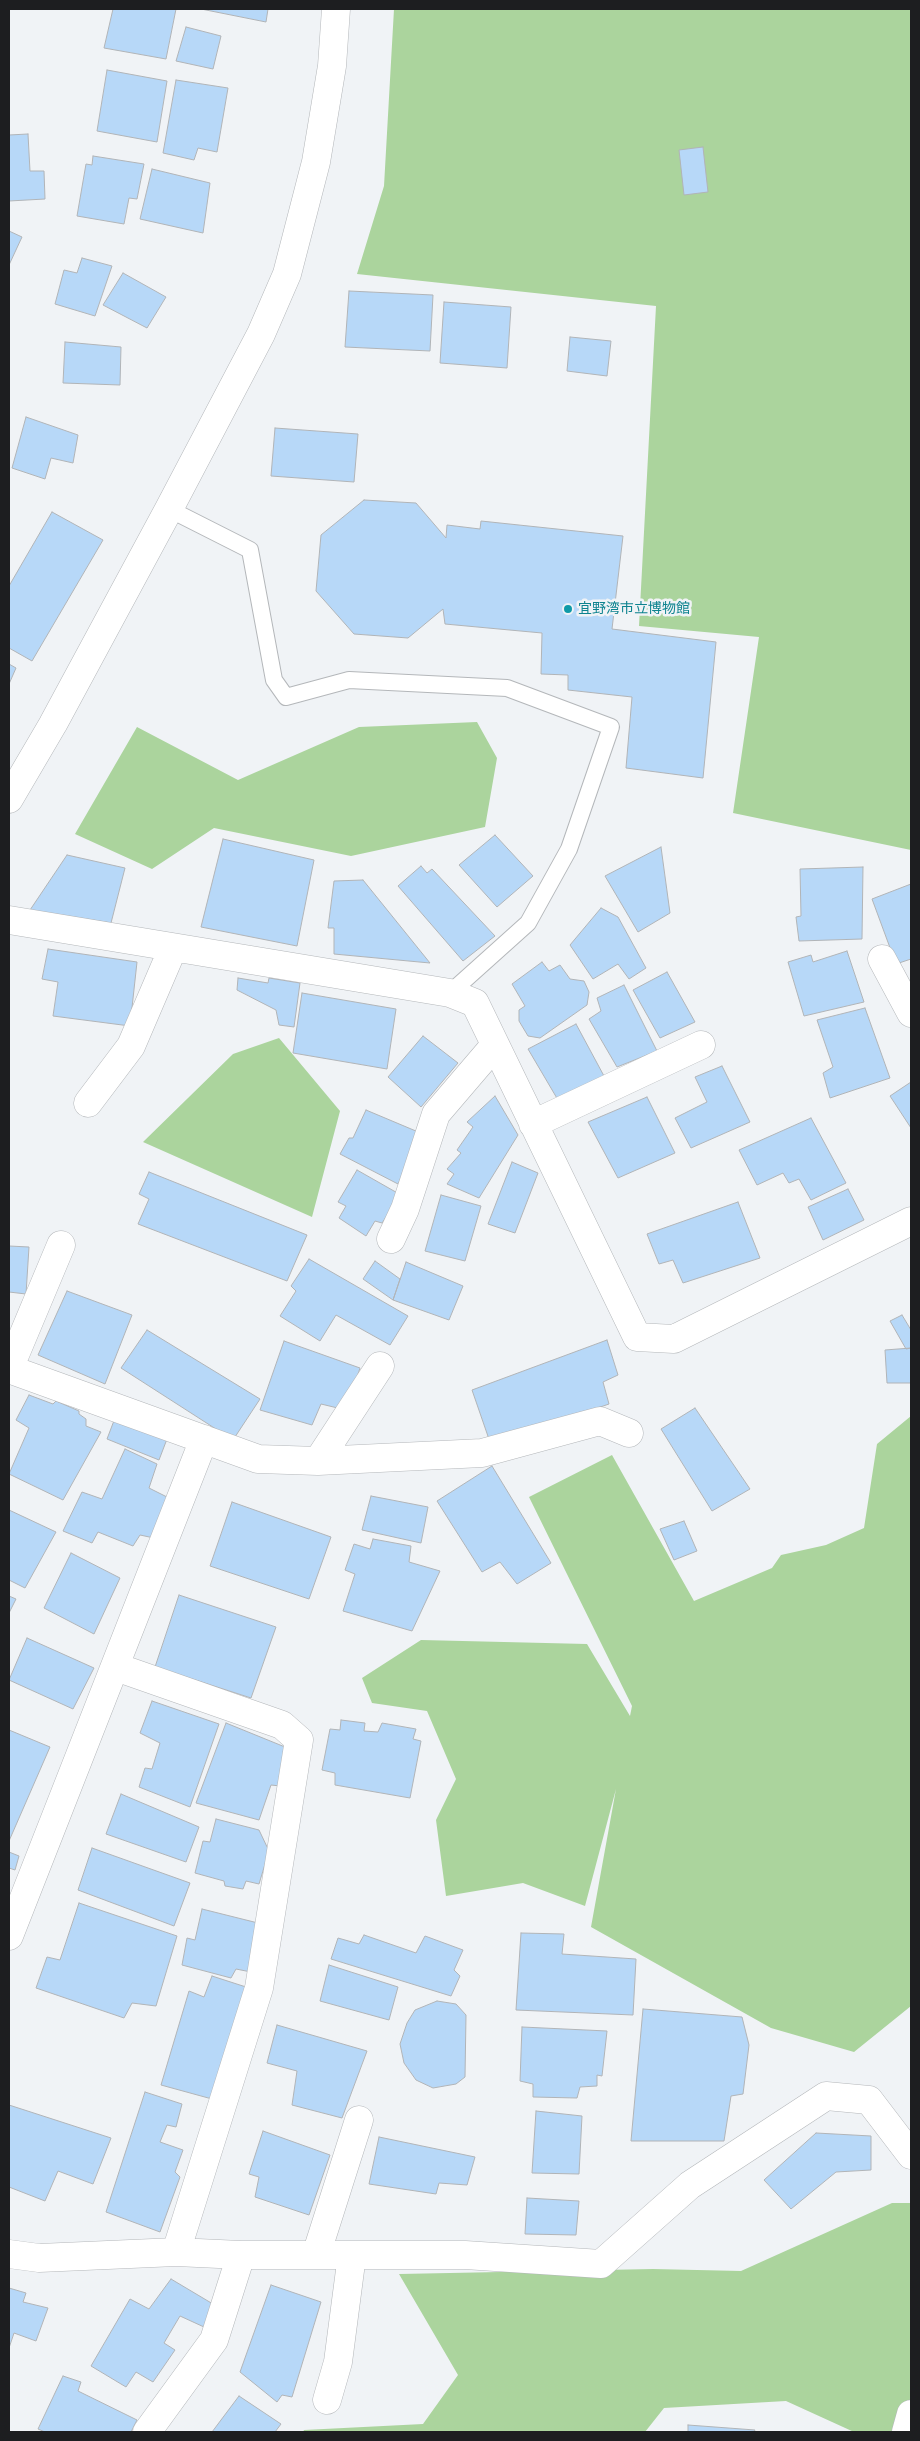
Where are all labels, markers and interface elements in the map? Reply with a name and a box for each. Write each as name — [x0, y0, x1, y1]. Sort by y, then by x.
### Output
place label: 宜野湾市立博物館 — [578, 601, 690, 617]
marker: 宜野湾市立博物館 — [562, 603, 574, 615]

